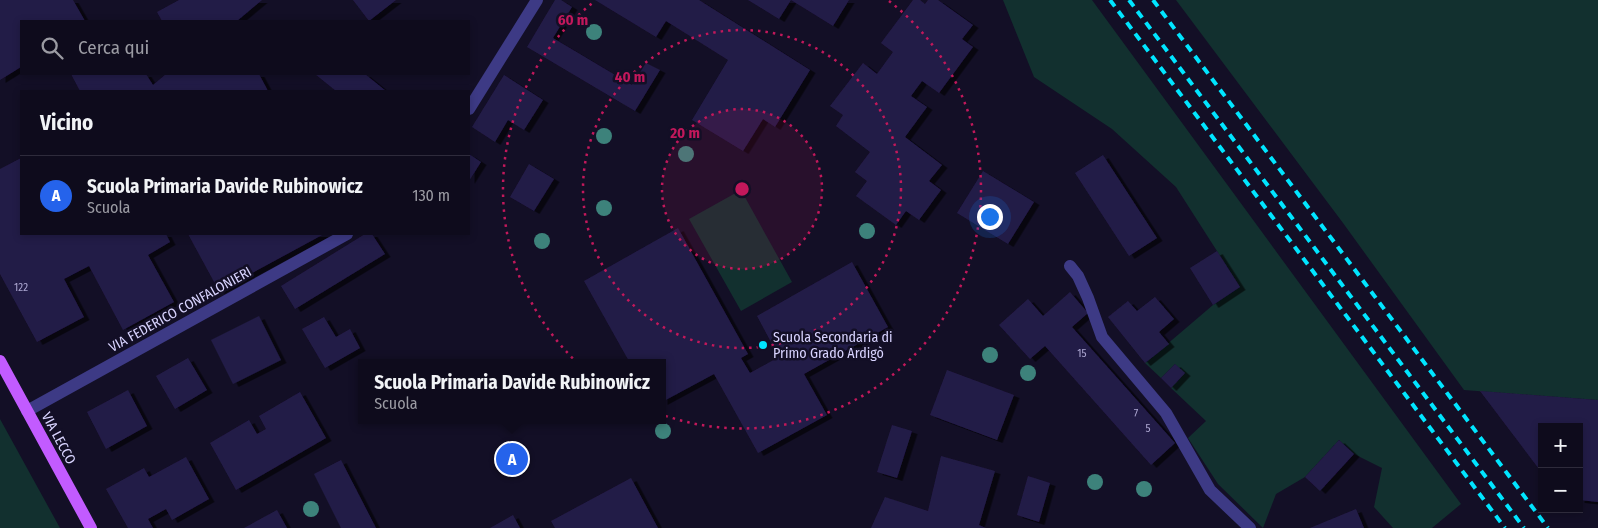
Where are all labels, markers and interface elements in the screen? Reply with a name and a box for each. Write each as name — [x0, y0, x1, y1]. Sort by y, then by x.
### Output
text: 60 m — [558, 11, 588, 29]
search box — [20, 20, 470, 75]
icon: search — [38, 34, 66, 62]
text: Cerca qui — [78, 36, 149, 59]
text: 40 m — [615, 68, 645, 86]
text: Vicino — [40, 110, 93, 136]
text: 20 m — [669, 124, 700, 142]
text: Scuola Primaria Davide Rubinowicz — [87, 175, 363, 198]
centre of rings — [733, 180, 751, 198]
text: A — [52, 186, 60, 205]
text: 130 m — [412, 186, 450, 205]
text: Scuola — [87, 198, 130, 217]
your location — [977, 204, 1003, 230]
street label: VIA FEDERICO CONFALONIERI — [106, 263, 254, 356]
house number: 122 — [14, 281, 28, 294]
place label: Scuola Secondaria di Primo Grado Ardigò — [773, 329, 893, 362]
marker: Scuola Secondaria di Primo Grado Ardigò — [757, 339, 769, 351]
house number: 15 — [1077, 347, 1087, 360]
popup — [358, 359, 666, 424]
text: Scuola Primaria Davide Rubinowicz — [374, 371, 650, 394]
text: Scuola — [374, 394, 418, 413]
house number: 7 — [1134, 407, 1139, 420]
street label: VIA LECCO — [38, 409, 79, 467]
house number: 5 — [1145, 422, 1151, 435]
map controls — [1538, 423, 1583, 513]
button: + — [1538, 423, 1583, 468]
pin: A — [496, 440, 528, 478]
button: − — [1538, 468, 1583, 513]

